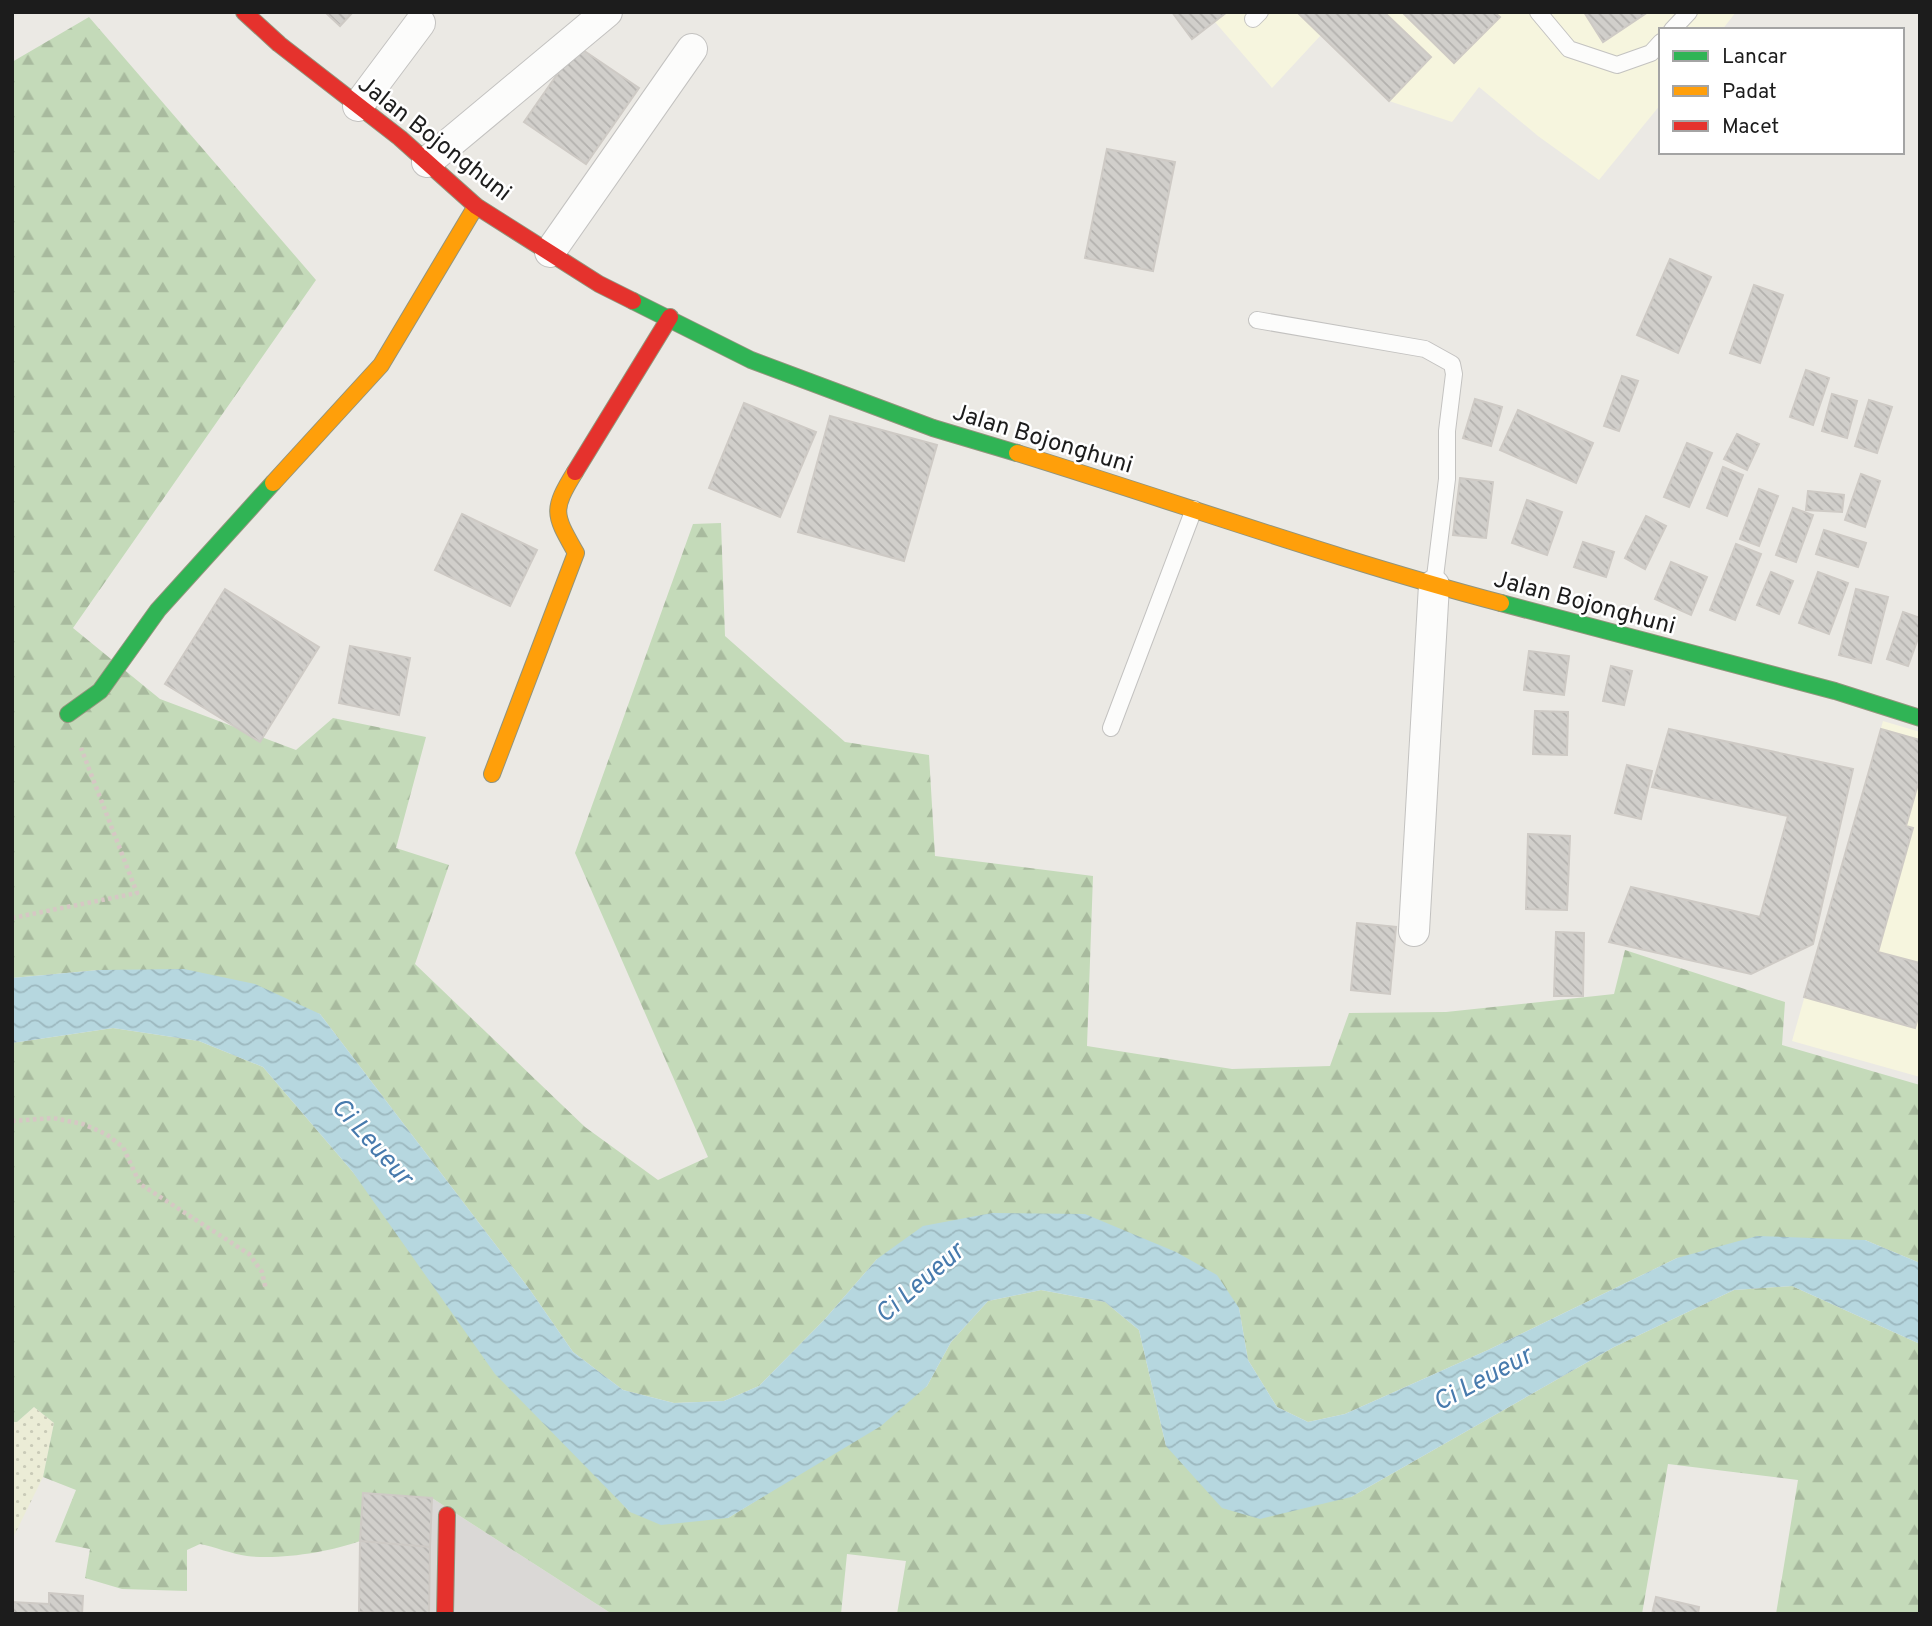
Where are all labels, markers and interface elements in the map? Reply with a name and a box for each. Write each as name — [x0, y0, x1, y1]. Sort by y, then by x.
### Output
legend — [1659, 28, 1904, 154]
text: Lancar — [1722, 44, 1787, 71]
street label: Jalan Bojonghuni — [351, 70, 517, 209]
text: Padat — [1722, 79, 1777, 106]
text: Macet — [1722, 114, 1779, 141]
street label: Jalan Bojonghuni — [949, 398, 1136, 482]
street label: Jalan Bojonghuni — [1490, 565, 1679, 643]
water label: Ci Leueur — [323, 1092, 421, 1195]
water label: Ci Leueur — [869, 1235, 974, 1332]
water label: Ci Leueur — [1428, 1339, 1540, 1420]

